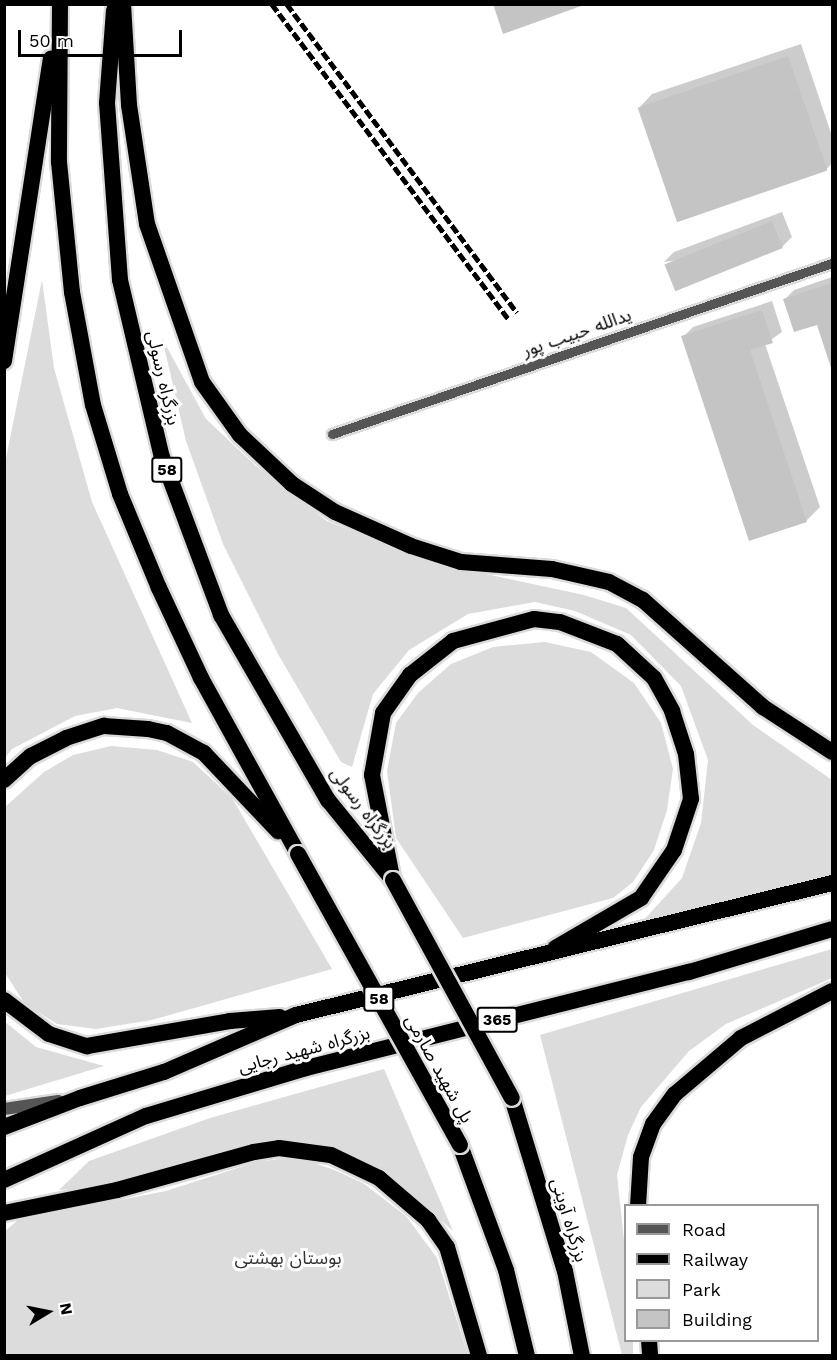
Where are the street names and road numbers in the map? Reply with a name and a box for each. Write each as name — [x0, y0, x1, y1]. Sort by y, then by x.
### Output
street label: یدالله حبیب پور — [520, 304, 634, 362]
street label: بزرگراه رسولی — [142, 329, 184, 427]
road number: 58 — [150, 457, 184, 483]
street label: بزرگراه رسولی — [325, 763, 401, 853]
road number: 58 — [362, 986, 395, 1012]
road number: 365 — [476, 1007, 518, 1033]
street label: پل شهید صارمی — [400, 1011, 478, 1127]
street label: بزرگراه شهید رجایی — [236, 1022, 372, 1078]
street label: بزرگراه آوینی — [546, 1175, 592, 1265]

